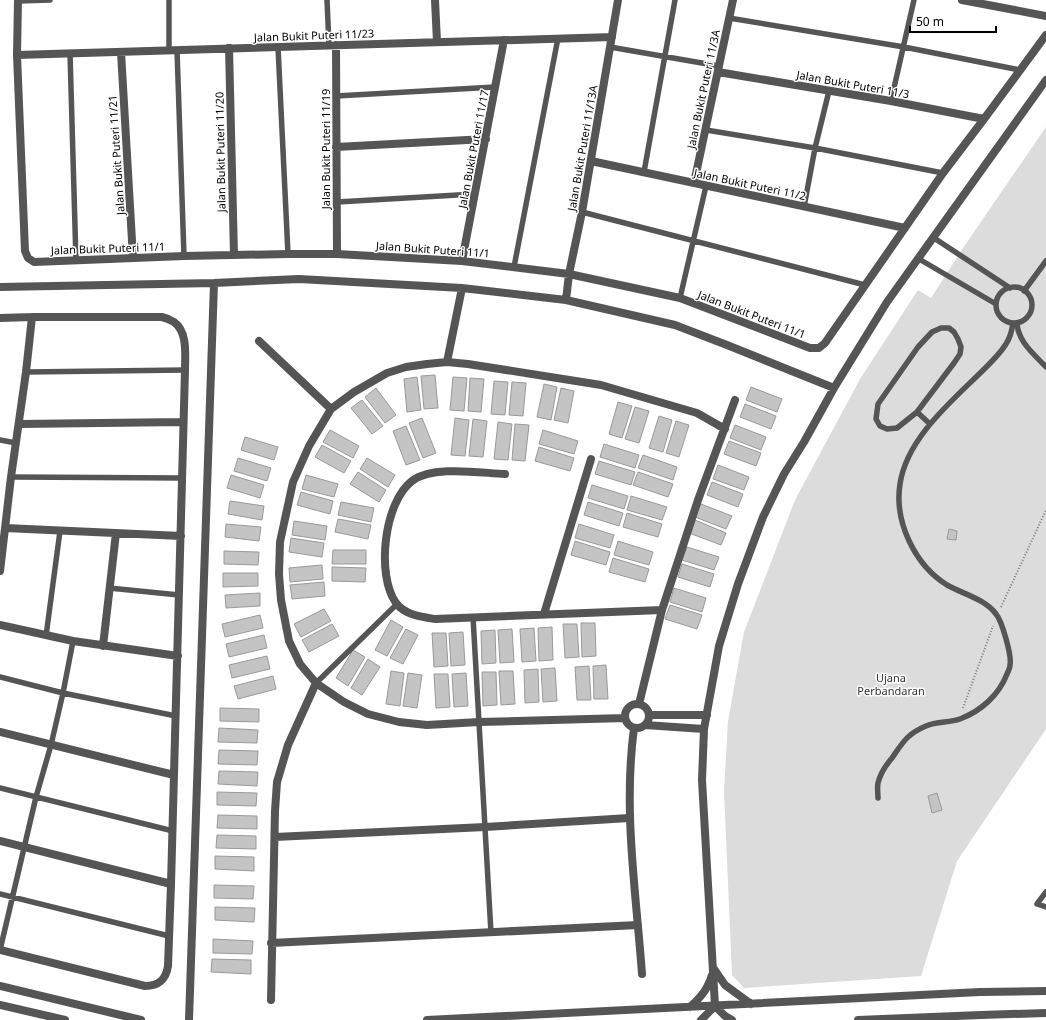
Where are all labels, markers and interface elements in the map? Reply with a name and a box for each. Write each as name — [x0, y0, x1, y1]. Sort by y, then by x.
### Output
scale bar — [910, 8, 996, 34]
text: 50 m — [916, 13, 944, 30]
street label: Jalan Bukit Puteri 11/23 — [253, 25, 374, 45]
street label: Jalan Bukit Puteri 11/3A — [683, 27, 723, 151]
street label: Jalan Bukit Puteri 11/3 — [794, 67, 911, 101]
street label: Jalan Bukit Puteri 11/13A — [563, 83, 601, 213]
street label: Jalan Bukit Puteri 11/17 — [454, 88, 492, 211]
street label: Jalan Bukit Puteri 11/19 — [318, 89, 333, 210]
street label: Jalan Bukit Puteri 11/20 — [211, 92, 229, 213]
street label: Jalan Bukit Puteri 11/21 — [104, 94, 128, 217]
street label: Jalan Bukit Puteri 11/2 — [692, 165, 807, 203]
street label: Jalan Bukit Puteri 11/1 — [375, 237, 490, 260]
street label: Jalan Bukit Puteri 11/1 — [50, 239, 165, 258]
street label: Jalan Bukit Puteri 11/1 — [695, 286, 808, 341]
park label: Ujana Perbandaran — [857, 670, 925, 698]

